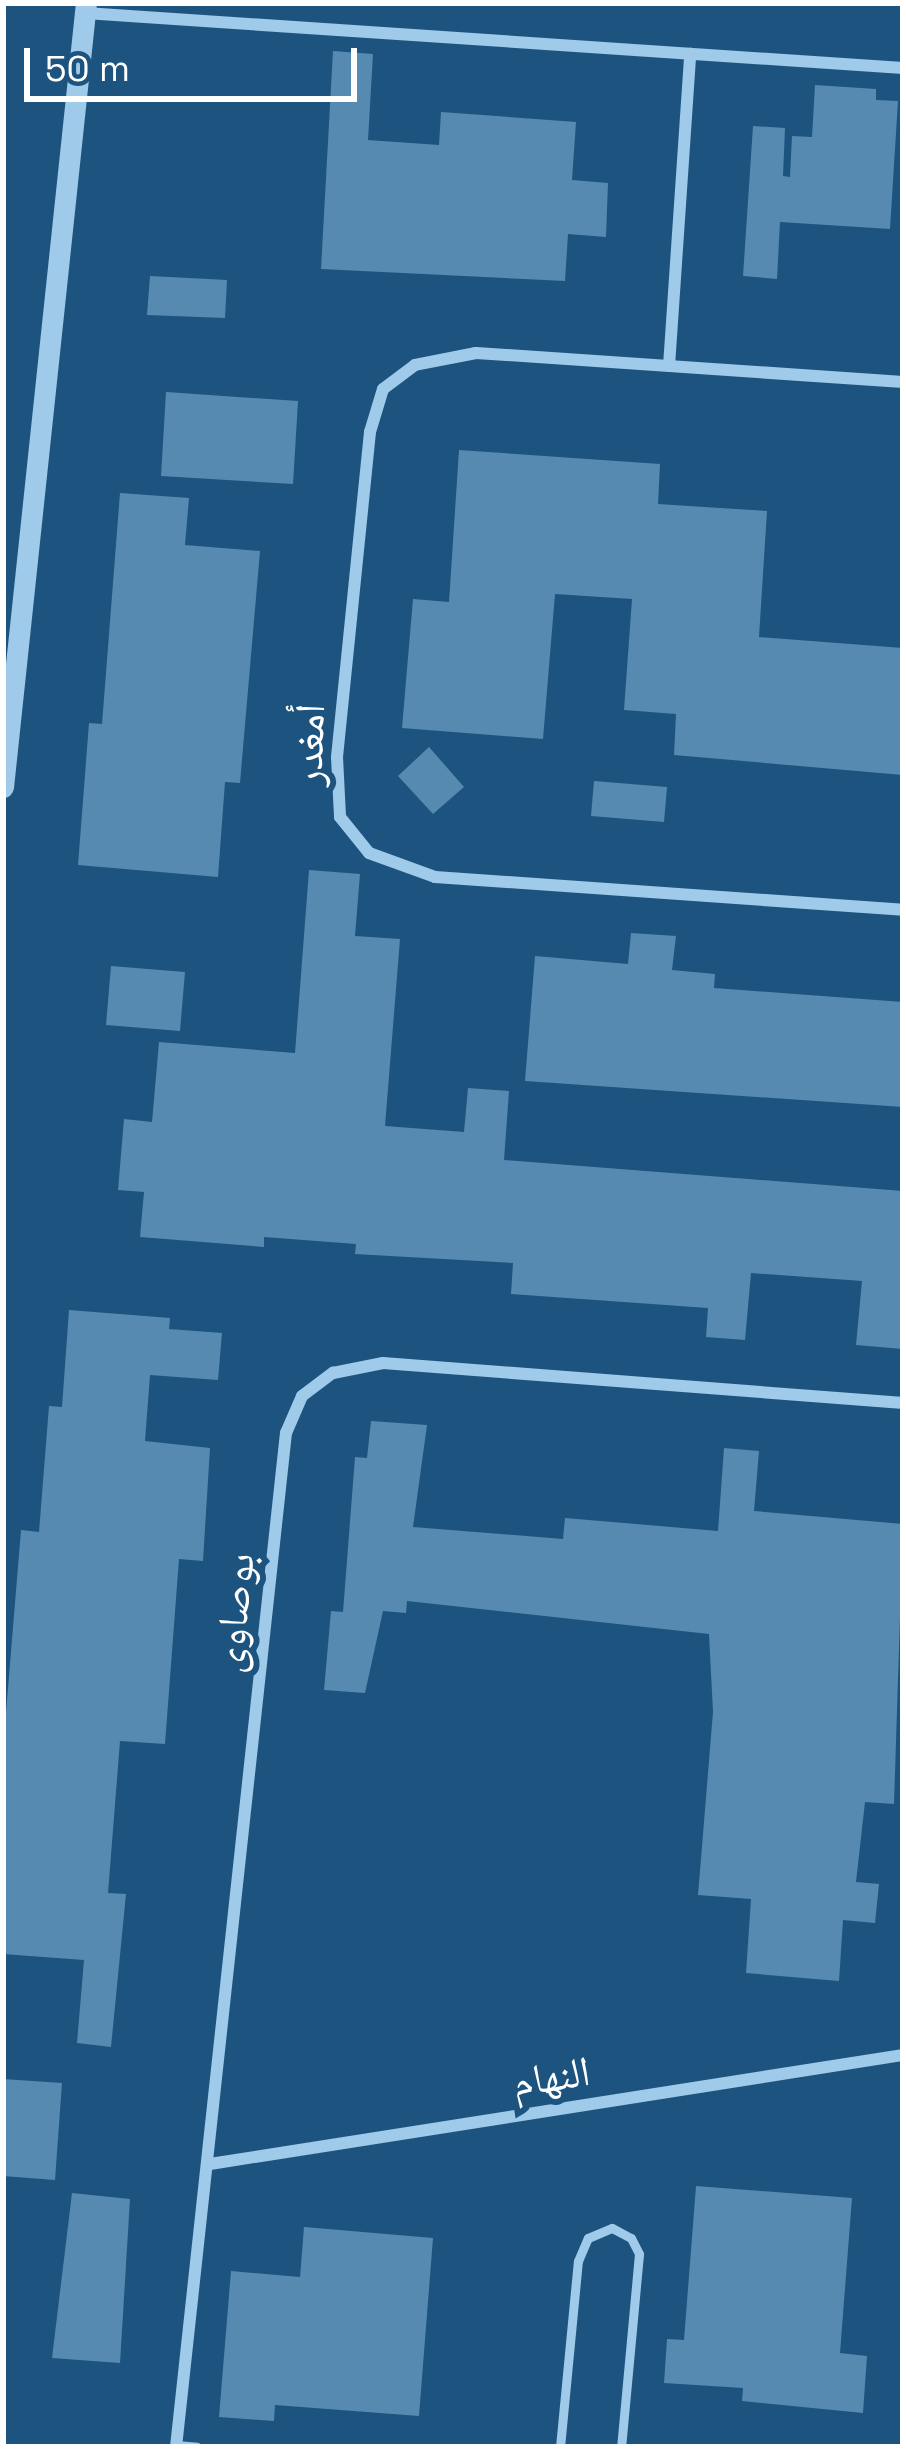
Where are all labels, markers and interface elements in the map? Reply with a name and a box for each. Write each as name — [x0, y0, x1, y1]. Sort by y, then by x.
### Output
scale bar — [30, 24, 363, 98]
text: 50 m — [45, 46, 130, 92]
street label: أمغدر — [282, 703, 336, 787]
street label: بوصاوى — [203, 1550, 265, 1676]
street label: النهام — [508, 2046, 594, 2108]

